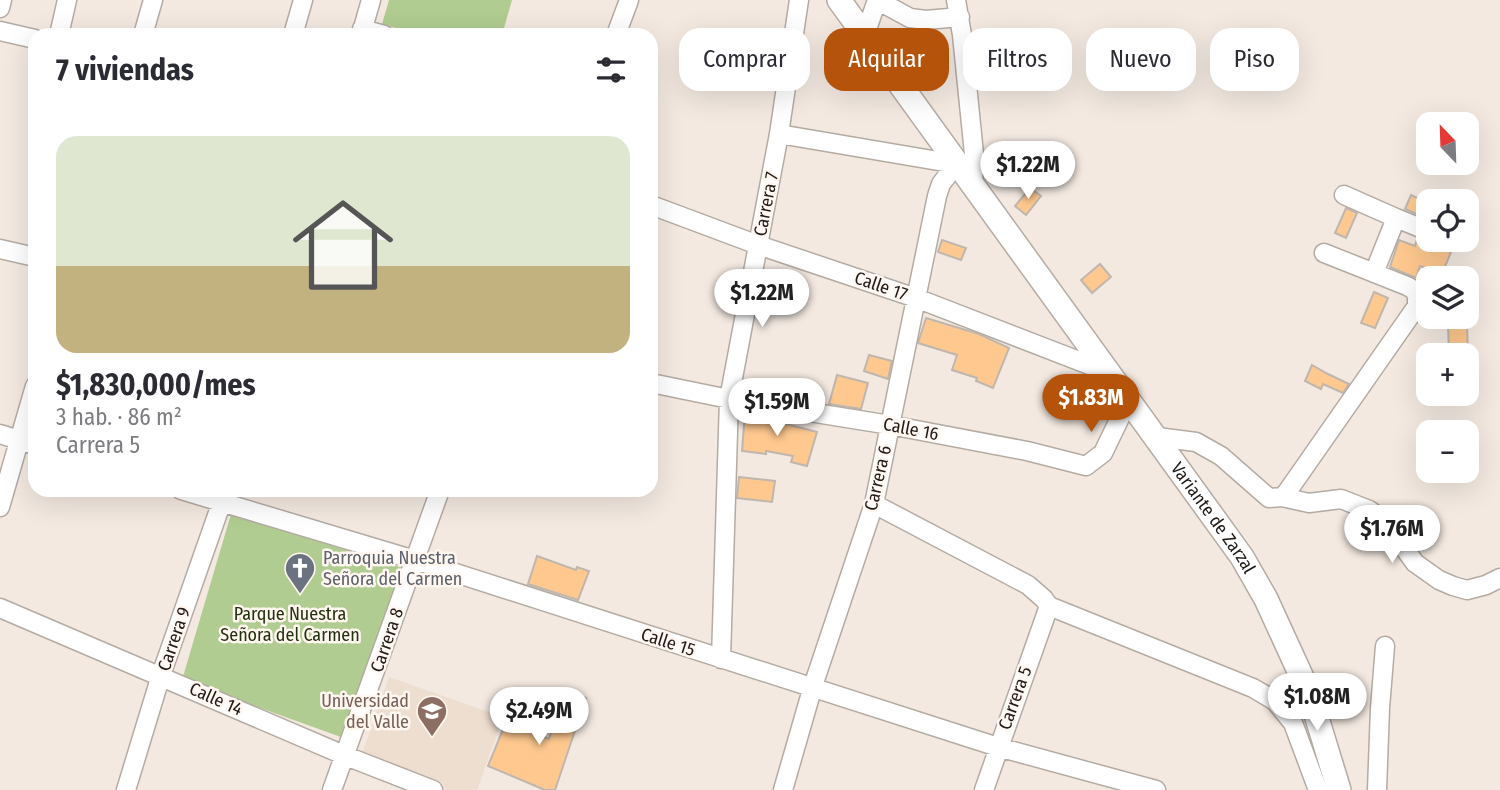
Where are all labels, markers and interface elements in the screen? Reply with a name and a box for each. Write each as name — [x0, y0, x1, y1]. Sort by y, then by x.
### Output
chip: Comprar — [679, 28, 810, 91]
chip: Alquilar — [824, 28, 949, 91]
chip: Filtros — [963, 28, 1072, 91]
chip: Nuevo — [1086, 28, 1196, 91]
chip: Piso — [1210, 28, 1299, 91]
icon: filters — [592, 51, 630, 89]
text: 7 viviendas — [56, 52, 194, 88]
north arrow — [1416, 112, 1479, 175]
map controls — [1416, 112, 1479, 483]
pin: $1.22M — [971, 142, 1085, 201]
text: $1.22M — [996, 150, 1060, 178]
street label: Carrera 7 — [749, 170, 783, 238]
icon: home — [280, 182, 406, 308]
button: locate — [1416, 189, 1479, 252]
button: layers — [1416, 266, 1479, 329]
street label: Calle 17 — [852, 267, 910, 305]
pin: $1.22M — [705, 270, 819, 329]
text: $1.22M — [730, 278, 794, 306]
button: + — [1416, 343, 1479, 406]
text: $1,830,000/mes — [56, 367, 256, 403]
pin: $1.83M — [1034, 374, 1148, 434]
pin: $1.59M — [720, 378, 834, 438]
text: $1.83M — [1058, 383, 1124, 411]
text: $1.59M — [744, 387, 810, 415]
text: 3 hab. · 86 m² — [56, 403, 182, 431]
street label: Calle 16 — [881, 413, 941, 445]
button: − — [1416, 420, 1479, 483]
text: Carrera 5 — [56, 431, 140, 459]
street label: Carrera 6 — [860, 443, 896, 513]
street label: Variante de Zarzal — [1166, 458, 1260, 578]
pin: $1.76M — [1335, 505, 1449, 565]
text: $1.76M — [1360, 514, 1424, 542]
place label: Parroquia Nuestra Señora del Carmen — [323, 547, 462, 590]
church icon: Parroquia Nuestra Señora del Carmen — [283, 551, 317, 595]
park label: Parque Nuestra Señora del Carmen — [220, 603, 360, 646]
street label: Carrera 9 — [153, 604, 195, 674]
street label: Carrera 8 — [366, 605, 408, 675]
street label: Calle 15 — [638, 623, 698, 661]
street label: Carrera 5 — [993, 663, 1037, 733]
pin: $1.08M — [1260, 674, 1374, 733]
street label: Calle 14 — [186, 678, 246, 721]
text: $1.08M — [1284, 682, 1350, 710]
pin: $2.49M — [482, 688, 596, 747]
place label: Universidad del Valle — [321, 690, 409, 733]
school or university icon: Universidad del Valle — [415, 694, 449, 738]
text: $2.49M — [506, 696, 572, 724]

